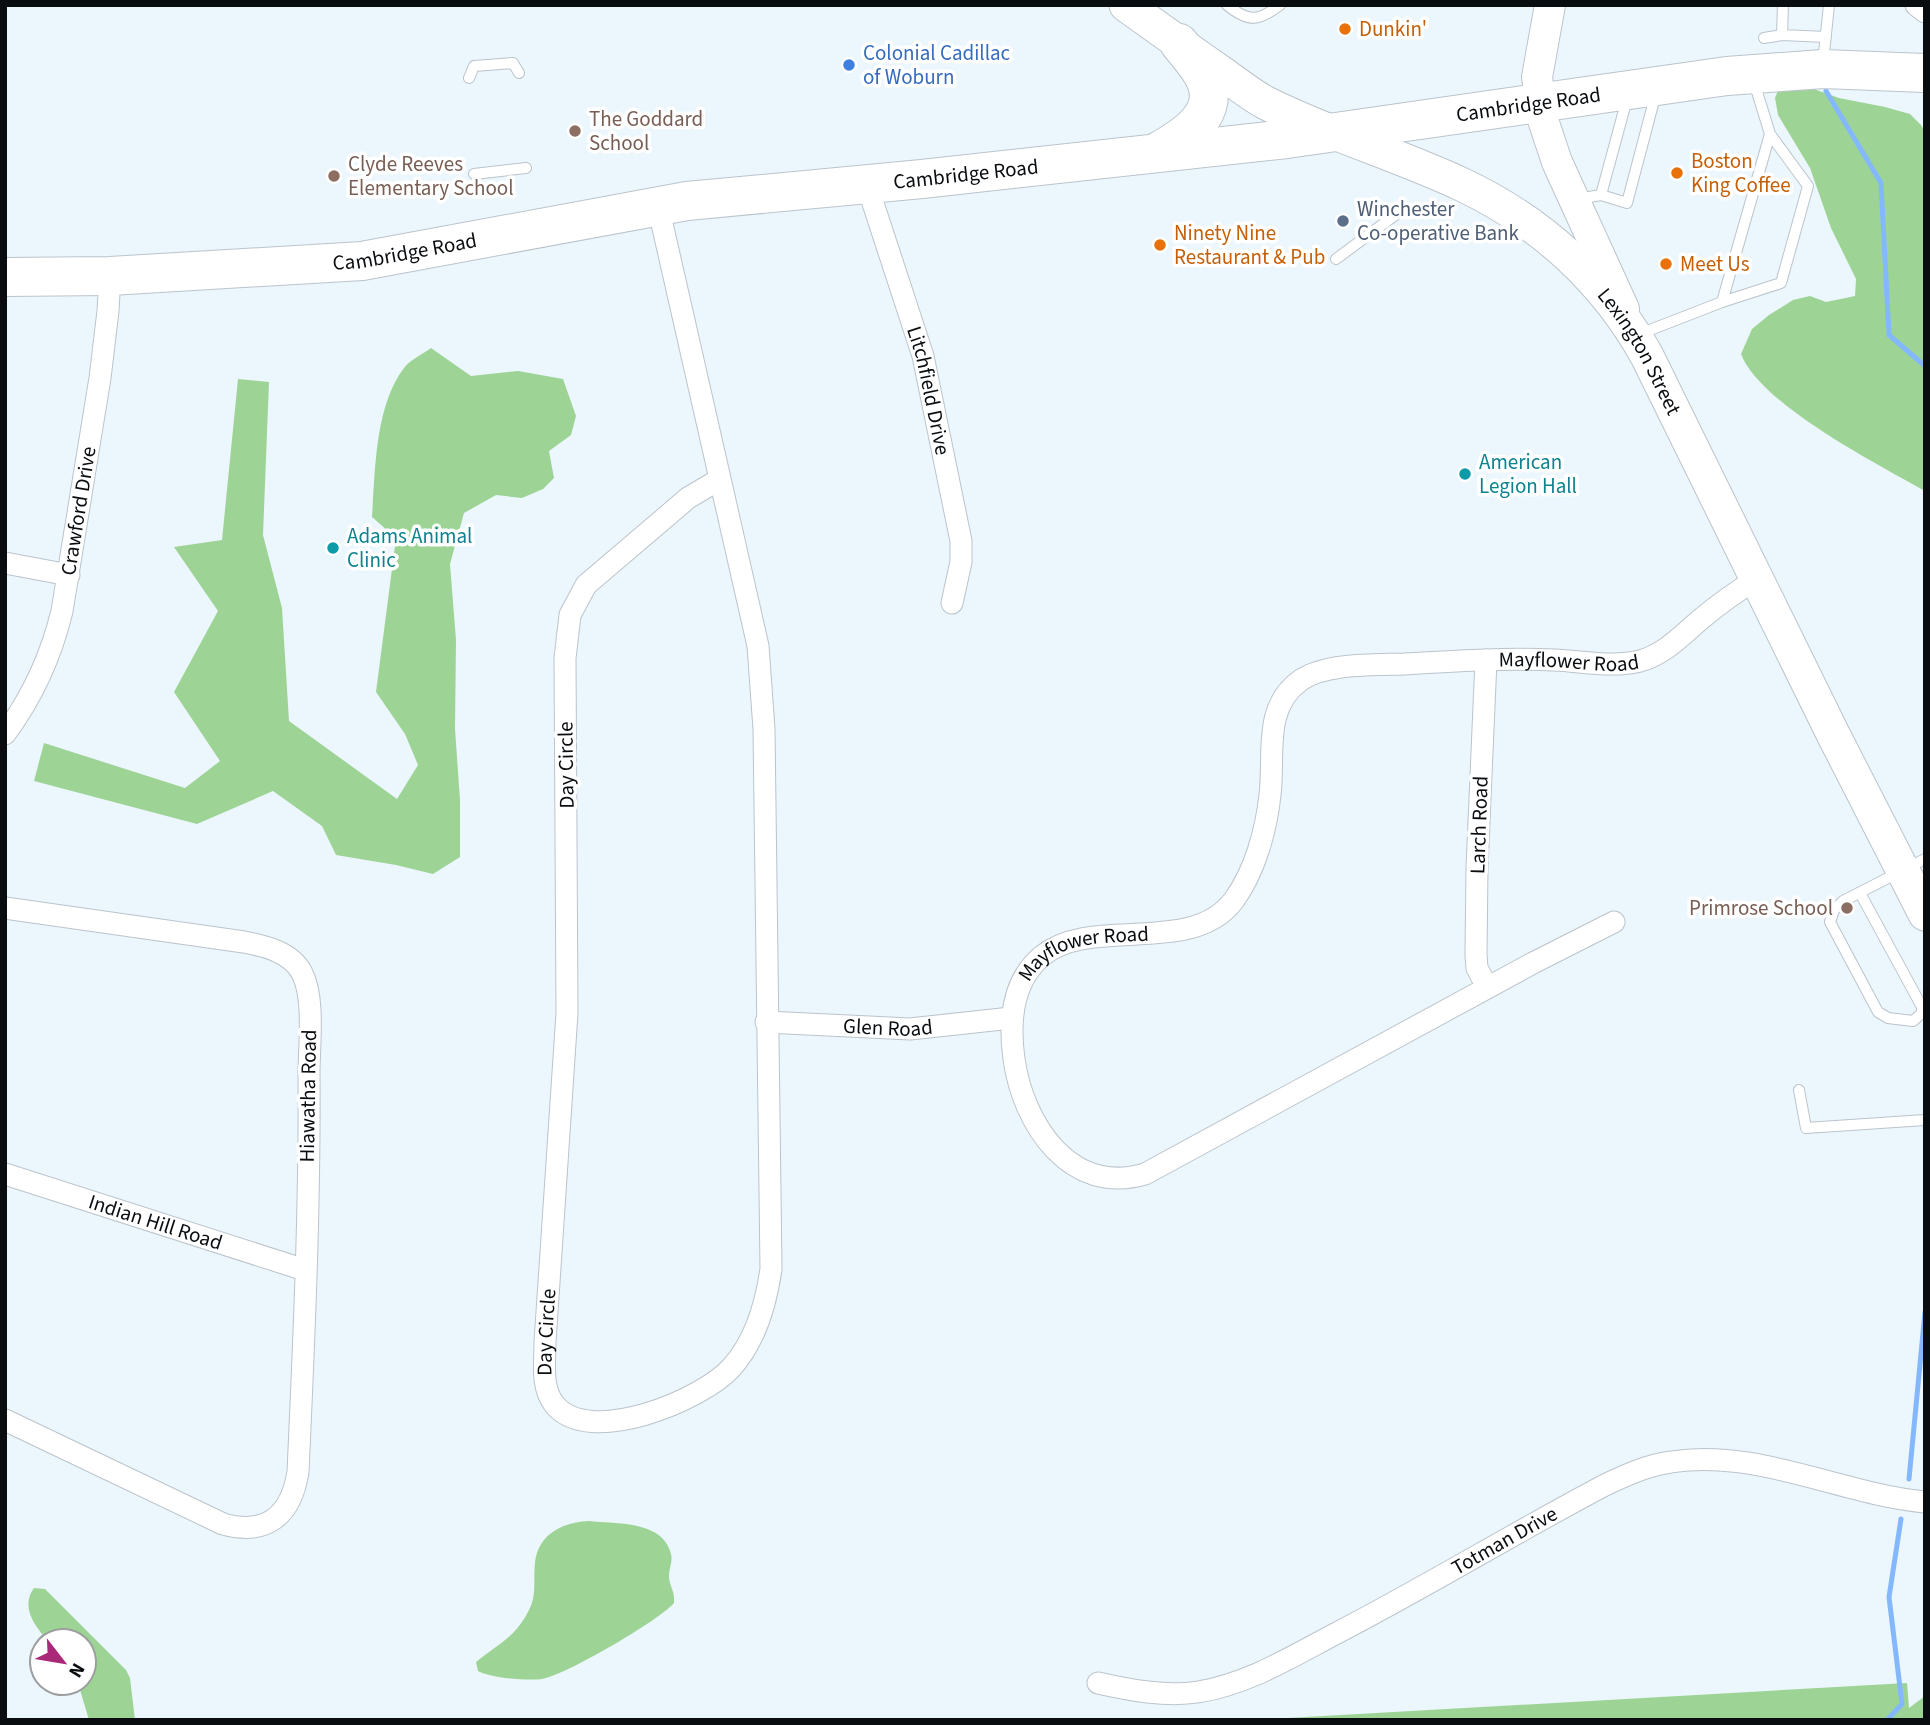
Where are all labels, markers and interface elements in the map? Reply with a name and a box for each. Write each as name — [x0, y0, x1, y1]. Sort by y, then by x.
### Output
place label: Dunkin' — [1359, 14, 1427, 44]
marker: Dunkin' — [1337, 21, 1353, 37]
place label: Colonial Cadillac of Woburn — [863, 38, 1011, 92]
marker: Colonial Cadillac of Woburn — [841, 57, 857, 73]
street label: Cambridge Road — [1454, 79, 1603, 130]
place label: The Goddard School — [589, 104, 703, 158]
marker: The Goddard School — [567, 123, 583, 139]
place label: Boston King Coffee — [1691, 146, 1791, 200]
place label: Clyde Reeves Elementary School — [348, 149, 514, 203]
street label: Cambridge Road — [892, 151, 1040, 197]
marker: Boston King Coffee — [1669, 165, 1685, 181]
marker: Clyde Reeves Elementary School — [326, 168, 342, 184]
place label: Winchester Co-operative Bank — [1357, 194, 1520, 248]
marker: Winchester Co-operative Bank — [1335, 213, 1351, 229]
place label: Ninety Nine Restaurant & Pub — [1174, 218, 1325, 272]
street label: Cambridge Road — [332, 225, 479, 278]
marker: Ninety Nine Restaurant & Pub — [1152, 237, 1168, 253]
place label: Meet Us — [1680, 249, 1750, 279]
marker: Meet Us — [1658, 256, 1674, 272]
street label: Lexington Street — [1590, 281, 1689, 420]
street label: Litchfield Drive — [899, 322, 958, 458]
street label: Crawford Drive — [53, 444, 104, 578]
place label: American Legion Hall — [1479, 447, 1577, 501]
marker: American Legion Hall — [1457, 466, 1473, 482]
place label: Adams Animal Clinic — [347, 521, 472, 575]
marker: Adams Animal Clinic — [325, 540, 341, 556]
street label: Mayflower Road — [1498, 644, 1641, 679]
street label: Day Circle — [550, 721, 582, 809]
street label: Larch Road — [1462, 775, 1496, 875]
place label: Primrose School — [1689, 893, 1833, 923]
marker: Primrose School — [1839, 900, 1855, 916]
street label: Mayflower Road — [1011, 919, 1149, 987]
street label: Glen Road — [842, 1011, 934, 1044]
street label: Hiawatha Road — [292, 1029, 324, 1163]
street label: Indian Hill Road — [85, 1187, 226, 1258]
street label: Day Circle — [529, 1288, 564, 1376]
street label: Totman Drive — [1446, 1499, 1563, 1582]
north arrow — [28, 1627, 98, 1697]
text: N — [61, 1658, 91, 1682]

